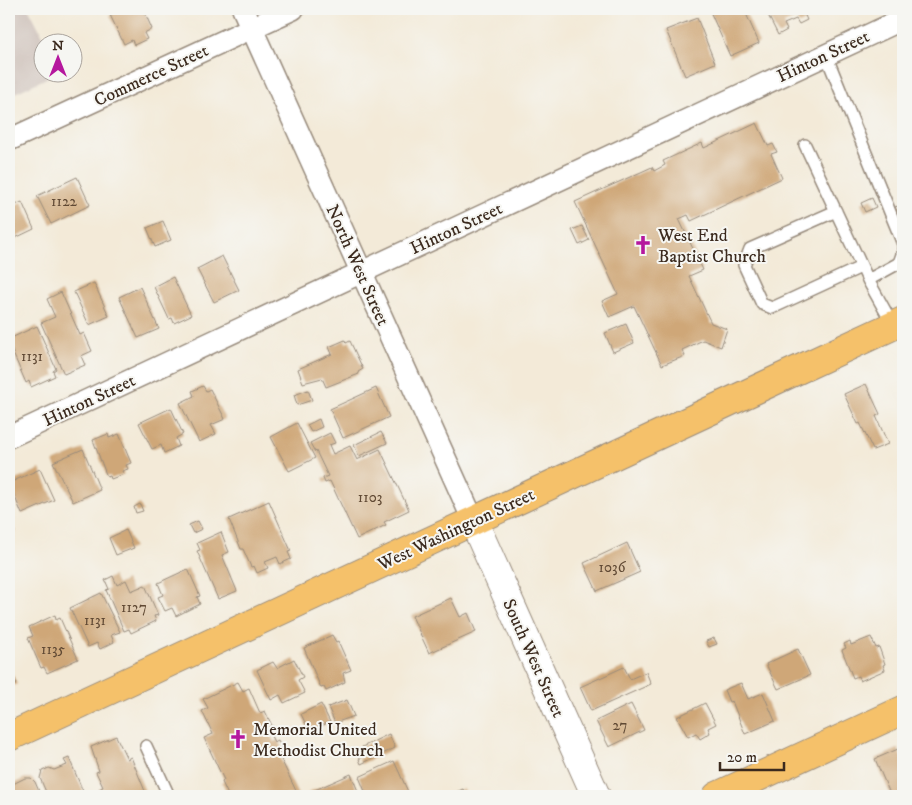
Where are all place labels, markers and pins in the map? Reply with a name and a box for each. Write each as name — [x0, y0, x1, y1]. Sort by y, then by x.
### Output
place label: West End Baptist Church — [657, 225, 766, 268]
church icon: West End Baptist Church — [632, 234, 654, 256]
place label: Memorial United Methodist Church — [253, 719, 384, 762]
church icon: Memorial United Methodist Church — [227, 728, 249, 750]

